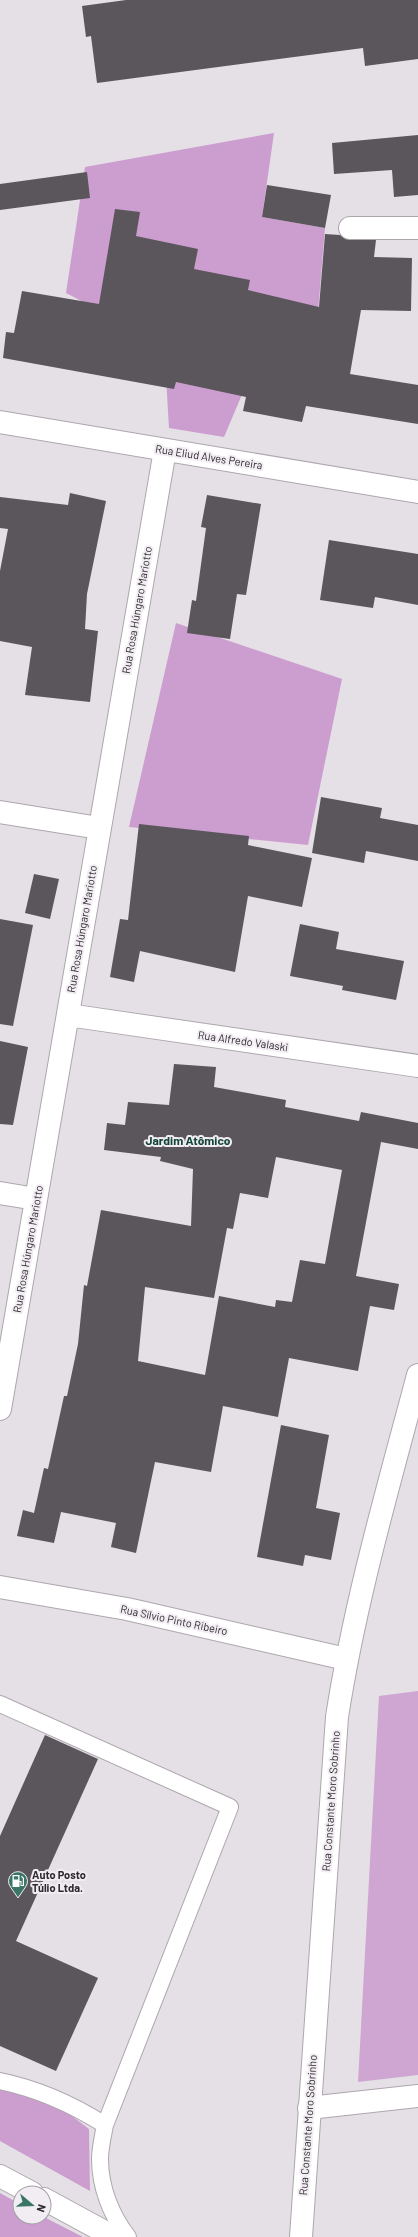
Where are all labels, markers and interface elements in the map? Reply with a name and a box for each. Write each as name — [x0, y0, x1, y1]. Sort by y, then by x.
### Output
street label: Rua Eliud Alves Pereira — [155, 442, 264, 471]
street label: Rua Rosa Húngaro Mariotto — [119, 545, 154, 675]
street label: Rua Rosa Húngaro Mariotto — [64, 864, 99, 994]
street label: Rua Alfredo Valaski — [197, 1028, 289, 1053]
district label: Jardim Atômico — [146, 1133, 231, 1147]
street label: Rua Rosa Húngaro Mariotto — [10, 1184, 45, 1314]
street label: Rua Sílvio Pinto Ribeiro — [119, 1602, 229, 1637]
street label: Rua Constante Moro Sobrinho — [319, 1730, 342, 1872]
place label: Auto Posto Túlio Ltda. — [32, 1868, 86, 1894]
fuel station icon: Auto Posto Túlio Ltda. — [7, 1870, 29, 1898]
street label: Rua Constante Moro Sobrinho — [296, 2054, 319, 2196]
north arrow — [12, 2185, 52, 2225]
text: N — [35, 2203, 49, 2214]

